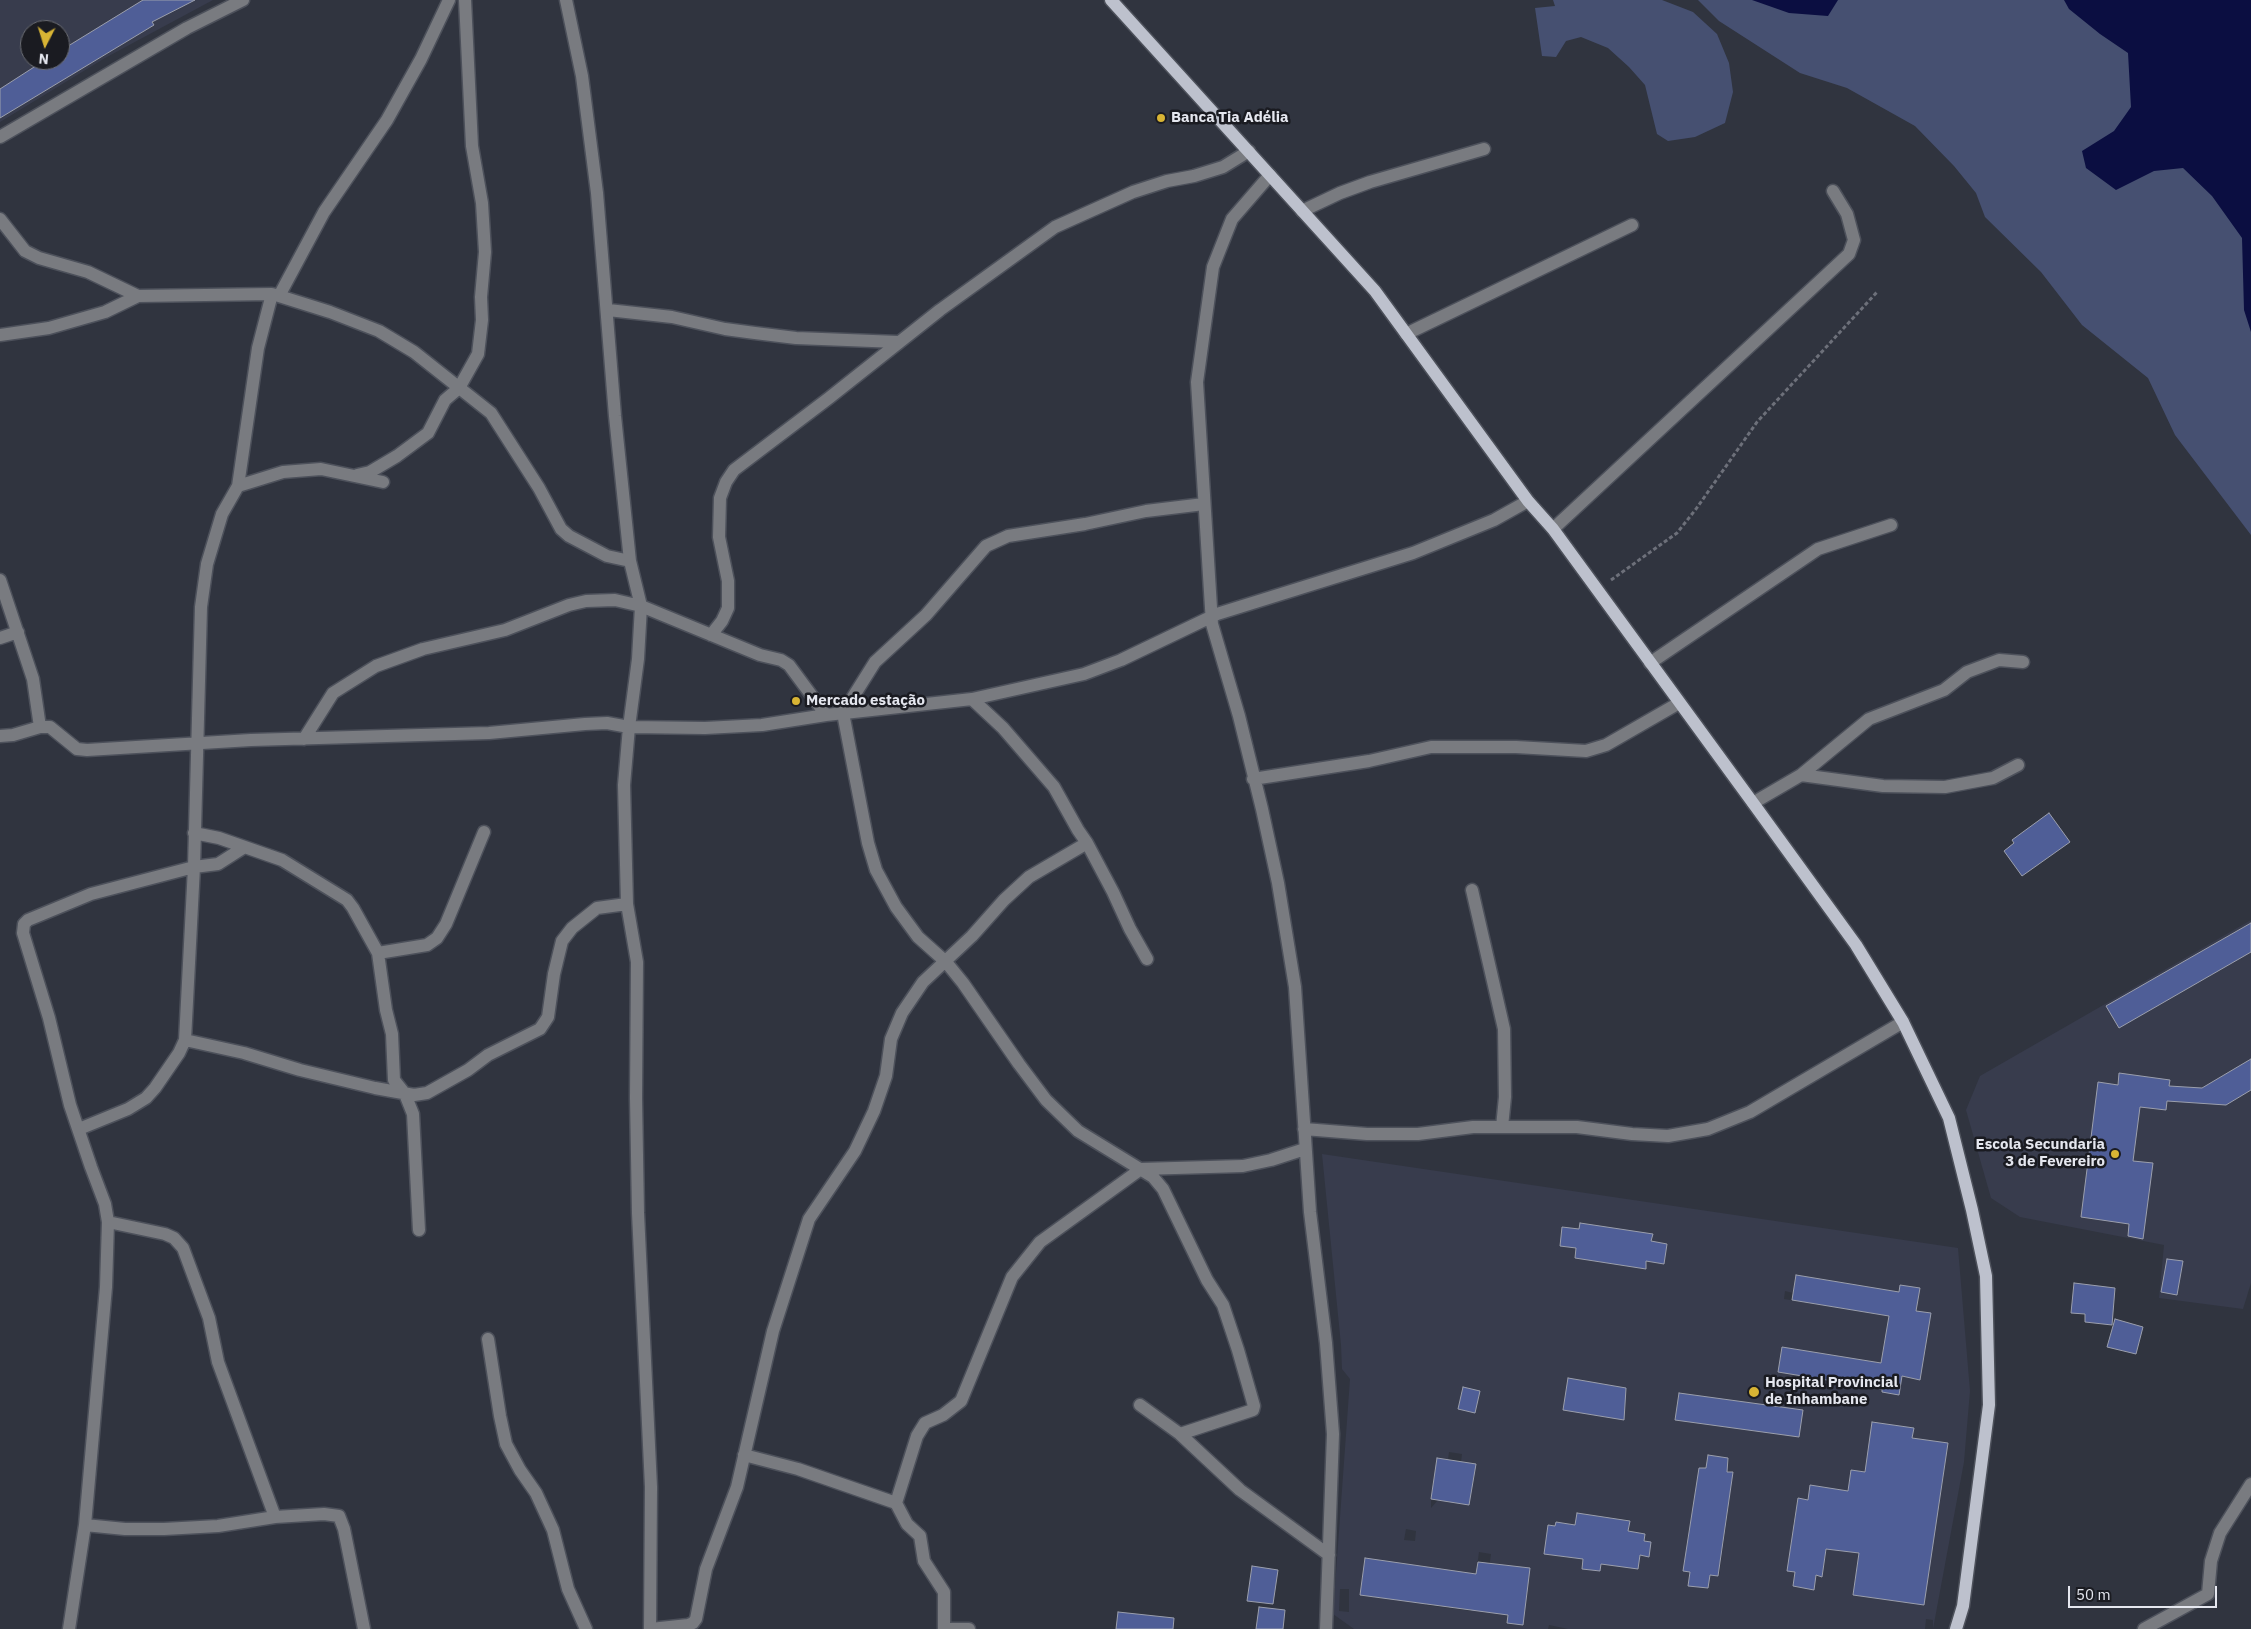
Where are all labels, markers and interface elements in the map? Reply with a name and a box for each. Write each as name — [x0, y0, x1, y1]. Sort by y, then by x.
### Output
north arrow — [20, 20, 70, 70]
text: N — [38, 50, 50, 68]
place label: Banca Tia Adélia — [1171, 109, 1289, 127]
marker: Banca Tia Adélia — [1155, 112, 1167, 124]
place label: Mercado estação — [806, 692, 925, 710]
marker: Mercado estação — [790, 695, 802, 707]
place label: Escola Secundaria 3 de Fevereiro — [1976, 1136, 2105, 1171]
marker: Escola Secundaria 3 de Fevereiro — [2109, 1148, 2121, 1160]
place label: Hospital Provincial de Inhambane — [1765, 1374, 1898, 1409]
marker: Hospital Provincial de Inhambane — [1747, 1385, 1761, 1399]
scale bar — [2071, 1576, 2220, 1608]
text: 50 m — [2076, 1585, 2111, 1604]

